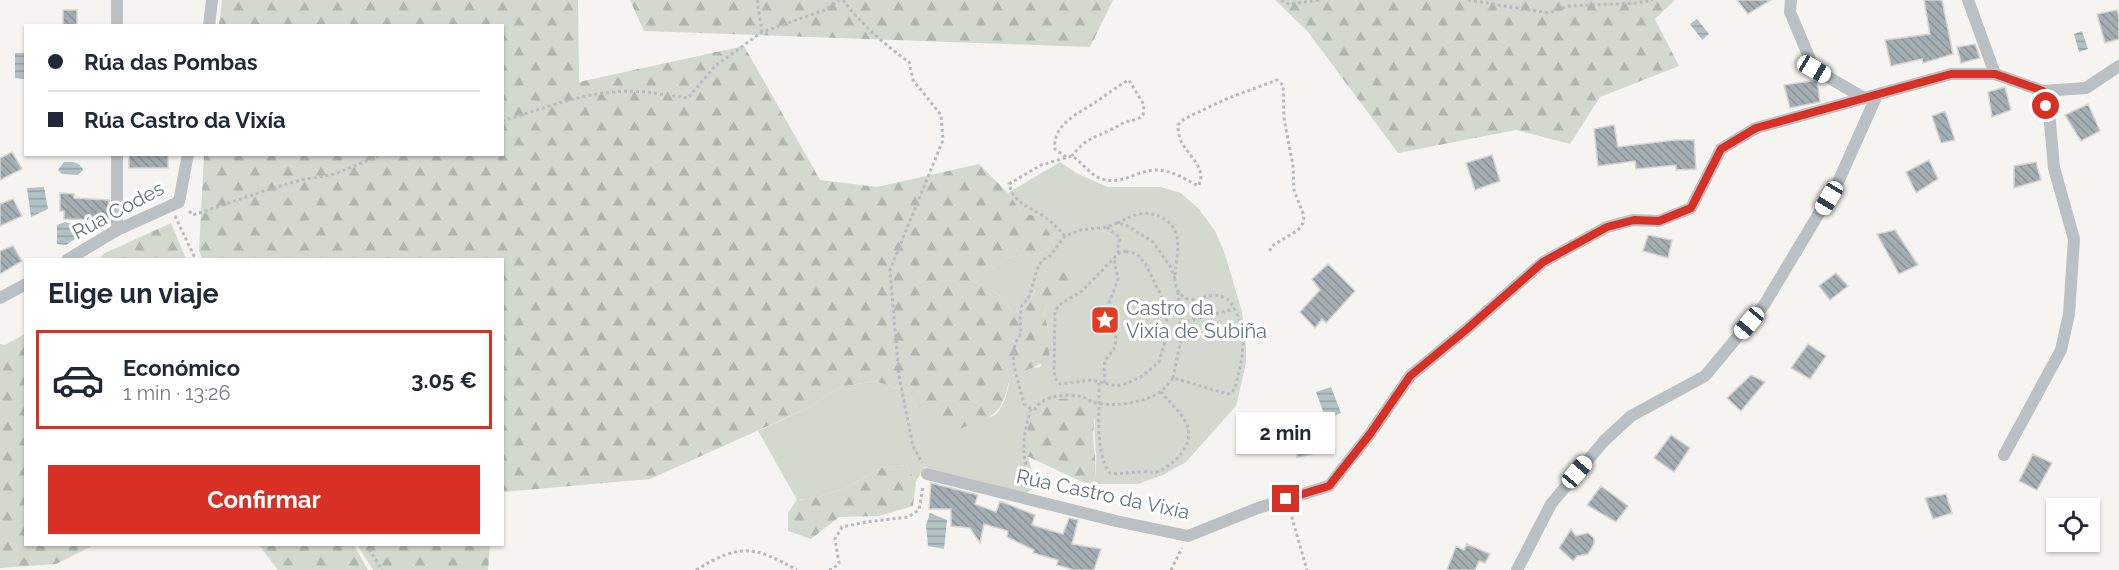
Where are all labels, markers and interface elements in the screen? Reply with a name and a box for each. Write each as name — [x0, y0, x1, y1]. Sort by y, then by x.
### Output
text: Rúa das Pombas — [84, 49, 258, 75]
car — [1794, 52, 1834, 86]
route start — [2032, 92, 2059, 119]
text: Rúa Castro da Vixía — [84, 107, 286, 133]
street label: Rúa Codes — [68, 176, 168, 244]
car — [1812, 178, 1846, 218]
text: Elige un viaje — [48, 278, 219, 309]
place label: Castro da Vixía de Subiña — [1126, 296, 1267, 343]
car — [1731, 303, 1767, 343]
place icon: Castro da Vixía de Subiña — [1089, 304, 1121, 336]
icon: car — [51, 353, 105, 407]
text: Económico — [123, 355, 240, 381]
text: 3.05 € — [411, 367, 477, 393]
text: 1 min · 13:26 — [123, 381, 231, 405]
callout: 2 min — [1236, 412, 1336, 454]
text: 2 min — [1260, 421, 1311, 445]
car — [1559, 452, 1595, 492]
street label: Rúa Castro da Vixía — [1014, 464, 1192, 524]
button: Confirmar — [48, 465, 480, 534]
route end — [1272, 485, 1299, 512]
map controls — [2046, 498, 2100, 552]
button: locate — [2046, 498, 2100, 552]

